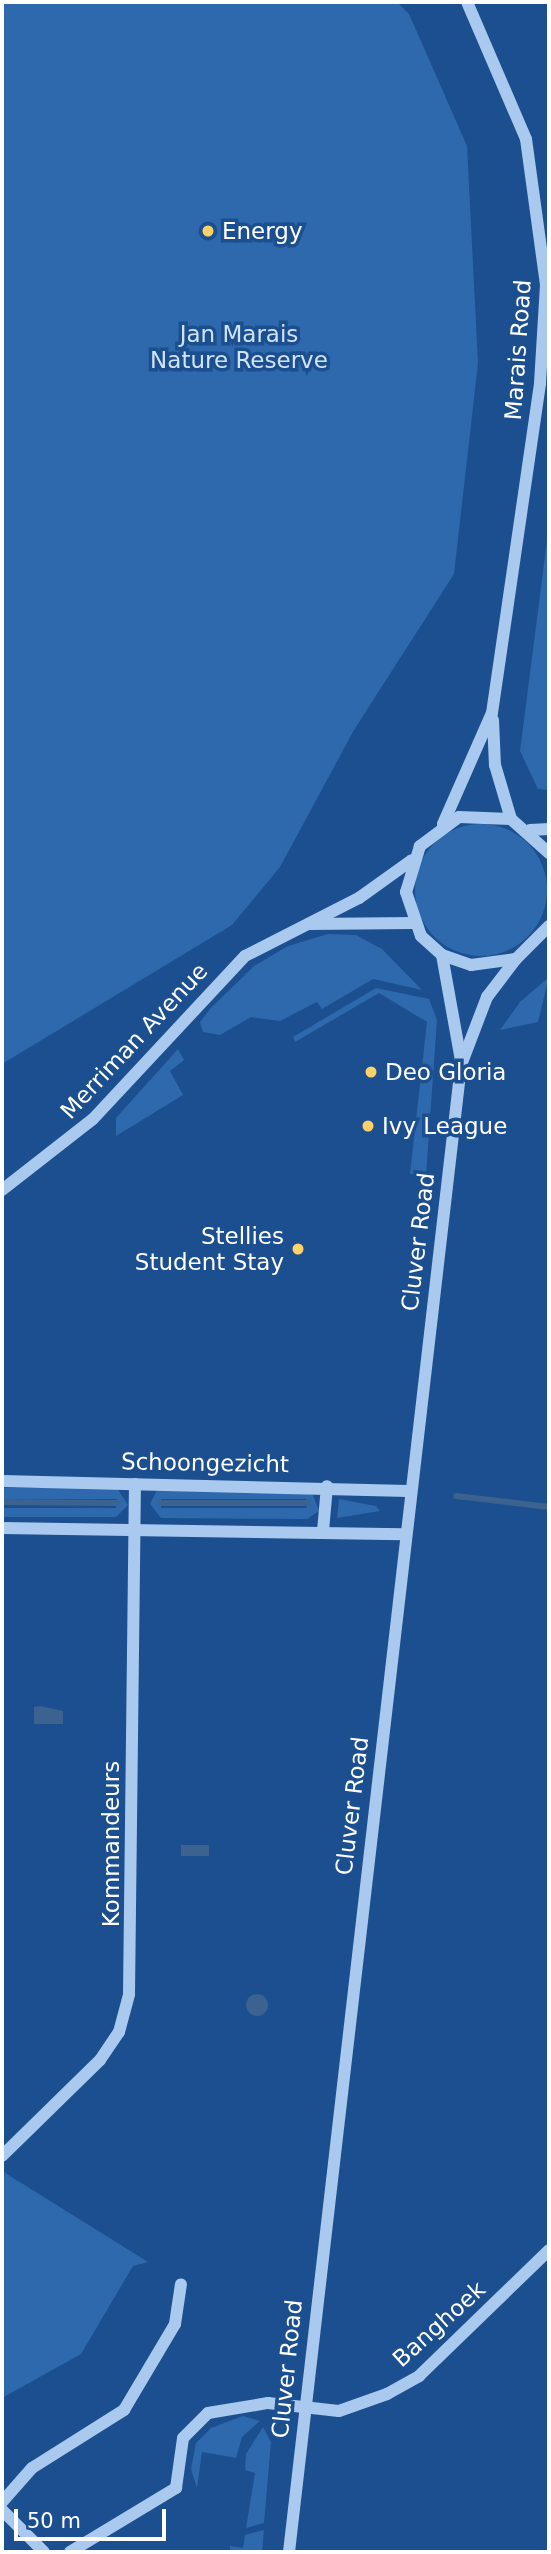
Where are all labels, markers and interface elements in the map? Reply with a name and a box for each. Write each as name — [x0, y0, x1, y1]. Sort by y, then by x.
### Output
place label: Energy — [222, 217, 303, 245]
marker: Energy — [200, 223, 216, 239]
street label: Marais Road — [499, 279, 537, 421]
park label: Jan Marais Nature Reserve — [150, 320, 328, 374]
street label: Merriman Avenue — [55, 957, 213, 1125]
place label: Deo Gloria — [385, 1058, 506, 1086]
marker: Deo Gloria — [363, 1064, 379, 1080]
place label: Ivy League — [382, 1112, 507, 1140]
marker: Ivy League — [360, 1118, 376, 1134]
street label: Cluver Road — [396, 1171, 440, 1313]
place label: Stellies Student Stay — [135, 1222, 284, 1276]
marker: Stellies Student Stay — [290, 1241, 306, 1257]
street label: Schoongezicht — [121, 1448, 289, 1478]
street label: Cluver Road — [330, 1735, 374, 1877]
street label: Kommandeurs — [97, 1761, 125, 1927]
street label: Banghoek — [387, 2275, 491, 2373]
street label: Cluver Road — [266, 2298, 308, 2440]
scale bar — [18, 2494, 170, 2538]
text: 50 m — [27, 2509, 81, 2533]

